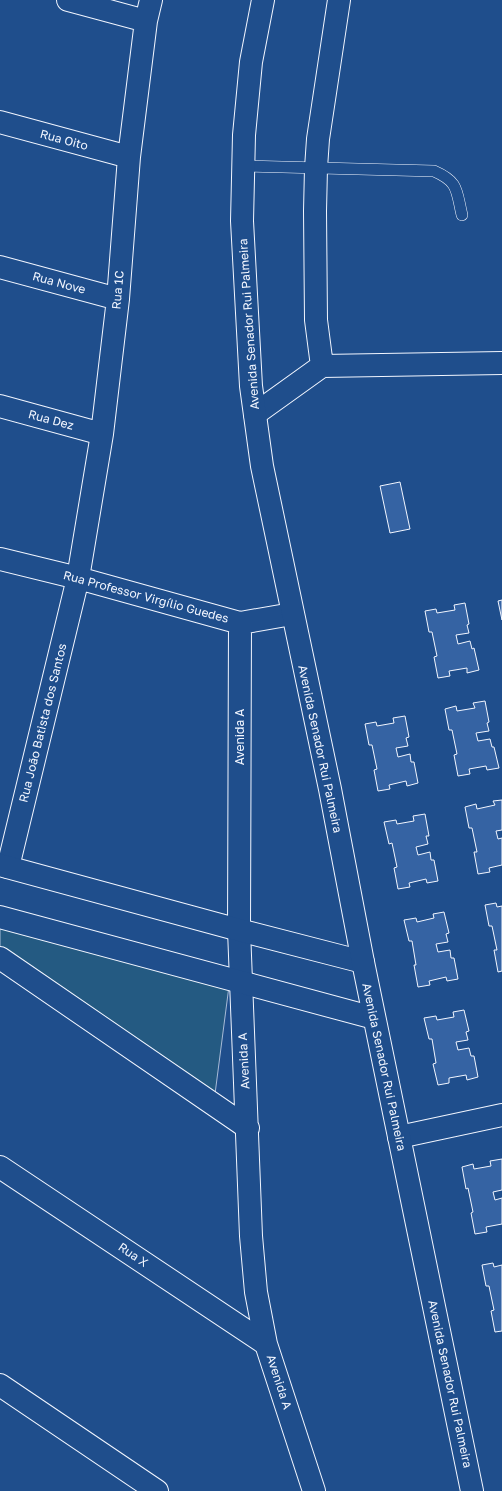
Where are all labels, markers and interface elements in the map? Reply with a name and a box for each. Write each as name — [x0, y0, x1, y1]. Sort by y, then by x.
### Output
street label: Rua Oito — [38, 126, 90, 153]
street label: Avenida Senador Rui Palmeira — [235, 238, 262, 410]
street label: Rua Nove — [31, 268, 87, 297]
street label: Rua 1C — [108, 270, 127, 310]
street label: Rua Dez — [27, 406, 76, 433]
street label: Rua Professor Virgílio Guedes — [62, 567, 230, 626]
street label: Rua João Batista dos Santos — [15, 642, 70, 804]
street label: Avenida Senador Rui Palmeira — [295, 663, 346, 834]
street label: Avenida A — [232, 709, 247, 765]
street label: Avenida Senador Rui Palmeira — [359, 981, 410, 1152]
street label: Avenida A — [235, 1032, 252, 1090]
street label: Rua X — [115, 1239, 151, 1270]
street label: Avenida Senador Rui Palmeira — [425, 1298, 476, 1469]
street label: Avenida A — [264, 1353, 295, 1411]

